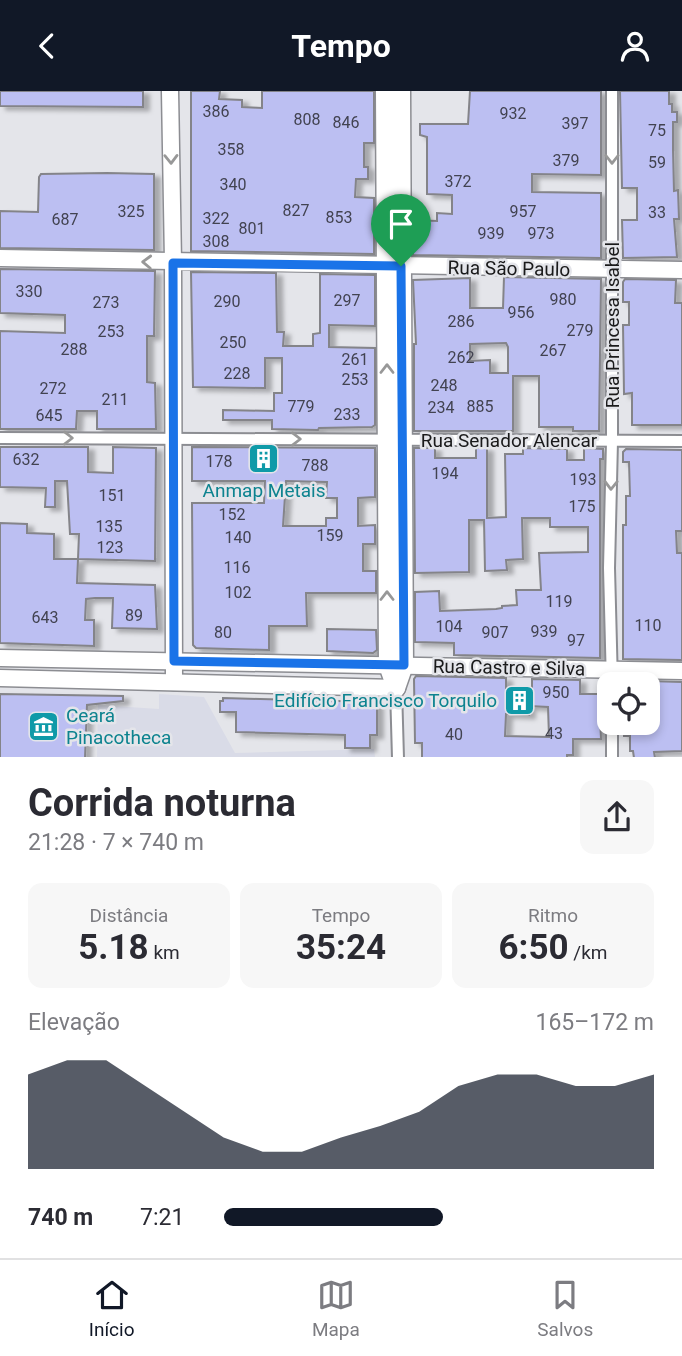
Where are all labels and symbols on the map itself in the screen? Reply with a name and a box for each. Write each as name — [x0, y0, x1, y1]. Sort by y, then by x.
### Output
house number: 386 — [203, 102, 229, 121]
house number: 932 — [500, 104, 526, 123]
house number: 808 — [294, 110, 320, 129]
house number: 846 — [333, 113, 359, 132]
house number: 397 — [562, 114, 588, 133]
house number: 75 — [648, 121, 666, 140]
house number: 358 — [218, 140, 244, 159]
house number: 379 — [553, 151, 579, 170]
house number: 59 — [648, 153, 666, 172]
one-way arrow — [164, 154, 179, 165]
one-way arrow — [604, 154, 620, 165]
house number: 372 — [445, 172, 471, 191]
house number: 340 — [220, 175, 246, 194]
pin — [371, 194, 431, 266]
house number: 827 — [283, 201, 309, 220]
house number: 325 — [118, 202, 144, 221]
house number: 957 — [510, 202, 536, 221]
house number: 33 — [648, 203, 666, 222]
house number: 853 — [326, 208, 352, 227]
house number: 322 — [203, 209, 229, 228]
house number: 687 — [52, 210, 78, 229]
house number: 801 — [239, 219, 265, 238]
house number: 939 — [478, 224, 504, 243]
house number: 973 — [528, 224, 554, 243]
house number: 308 — [203, 232, 229, 251]
street label: Rua Princesa Isabel — [601, 242, 624, 408]
one-way arrow — [141, 254, 152, 269]
street label: Rua São Paulo — [448, 256, 570, 281]
house number: 330 — [16, 282, 42, 301]
house number: 980 — [550, 290, 576, 309]
house number: 297 — [334, 291, 360, 310]
house number: 290 — [214, 292, 240, 311]
house number: 273 — [93, 293, 119, 312]
house number: 956 — [508, 303, 534, 322]
house number: 286 — [448, 312, 474, 331]
house number: 279 — [567, 321, 593, 340]
house number: 253 — [98, 322, 124, 341]
house number: 250 — [220, 333, 246, 352]
house number: 288 — [61, 340, 87, 359]
house number: 267 — [540, 341, 566, 360]
house number: 262 — [448, 348, 474, 367]
house number: 261 — [342, 350, 368, 369]
one-way arrow — [379, 363, 395, 374]
house number: 228 — [224, 364, 250, 383]
house number: 253 — [342, 370, 368, 389]
house number: 248 — [431, 376, 457, 395]
house number: 272 — [40, 379, 66, 398]
house number: 211 — [102, 390, 128, 409]
house number: 779 — [288, 397, 314, 416]
house number: 885 — [467, 397, 493, 416]
house number: 234 — [428, 398, 454, 417]
house number: 233 — [334, 405, 360, 424]
house number: 645 — [36, 406, 62, 425]
street label: Rua Senador Alencar — [421, 429, 598, 452]
one-way arrow — [63, 430, 74, 446]
one-way arrow — [291, 431, 301, 447]
building icon: Anmap Metais — [247, 442, 281, 476]
house number: 632 — [13, 450, 39, 469]
house number: 178 — [206, 452, 232, 471]
house number: 788 — [302, 456, 328, 475]
house number: 194 — [432, 464, 458, 483]
house number: 193 — [570, 470, 596, 489]
place label: Anmap Metais — [203, 479, 325, 502]
one-way arrow — [604, 479, 619, 490]
house number: 151 — [99, 486, 125, 505]
house number: 175 — [569, 497, 595, 516]
house number: 152 — [219, 505, 245, 524]
house number: 135 — [96, 517, 122, 536]
house number: 159 — [317, 526, 343, 545]
house number: 140 — [225, 528, 251, 547]
house number: 123 — [97, 538, 123, 557]
house number: 116 — [224, 558, 250, 577]
house number: 102 — [225, 583, 251, 602]
one-way arrow — [379, 591, 395, 601]
house number: 119 — [546, 592, 572, 611]
house number: 89 — [125, 606, 143, 625]
house number: 643 — [32, 608, 58, 627]
house number: 110 — [635, 616, 661, 635]
house number: 104 — [436, 617, 462, 636]
house number: 939 — [531, 622, 557, 641]
house number: 80 — [214, 623, 232, 642]
house number: 907 — [482, 623, 508, 642]
house number: 97 — [567, 631, 585, 650]
street label: Rua Castro e Silva — [433, 655, 585, 680]
building icon: Edifício Francisco Torquilo — [503, 683, 537, 717]
house number: 950 — [543, 683, 569, 702]
place label: Edifício Francisco Torquilo — [274, 689, 497, 712]
place label: Ceará Pinacotheca — [66, 704, 171, 749]
museum icon: Ceará Pinacotheca — [26, 709, 60, 743]
house number: 43 — [545, 724, 563, 743]
house number: 40 — [445, 725, 463, 744]

